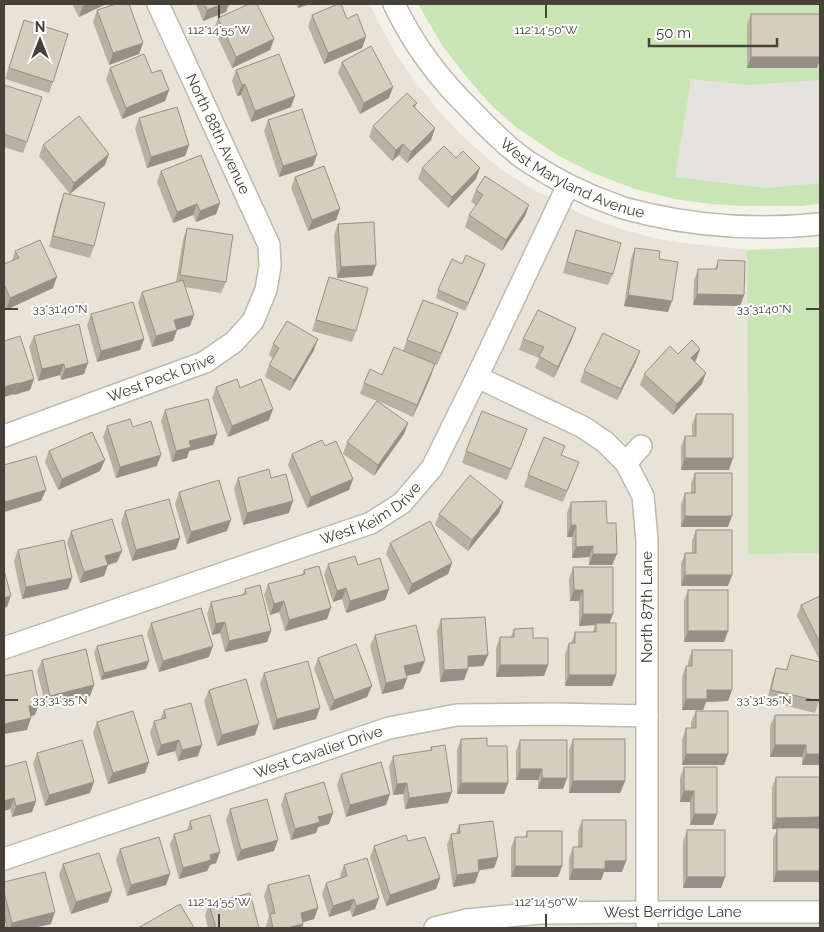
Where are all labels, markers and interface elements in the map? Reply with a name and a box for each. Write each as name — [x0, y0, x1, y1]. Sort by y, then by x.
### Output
north arrow — [15, 15, 65, 65]
scale bar — [649, 15, 776, 47]
text: N — [35, 19, 45, 35]
text: 112°14'55"W — [188, 23, 251, 37]
text: 112°14'50"W — [514, 23, 578, 37]
text: 50 m — [656, 24, 691, 42]
street label: North 88th Avenue — [182, 71, 254, 197]
street label: West Maryland Avenue — [496, 134, 647, 222]
text: 33°31'40"N — [33, 302, 87, 316]
text: 33°31'40"N — [737, 302, 791, 316]
street label: West Peck Drive — [105, 348, 219, 406]
street label: West Keim Drive — [318, 478, 425, 549]
street label: North 87th Lane — [638, 551, 656, 663]
text: 33°31'35"N — [33, 693, 87, 707]
text: 33°31'35"N — [737, 693, 791, 707]
street label: West Cavalier Drive — [252, 722, 385, 782]
text: 112°14'55"W — [188, 895, 251, 909]
text: 112°14'50"W — [514, 895, 578, 909]
street label: West Berridge Lane — [604, 903, 742, 921]

